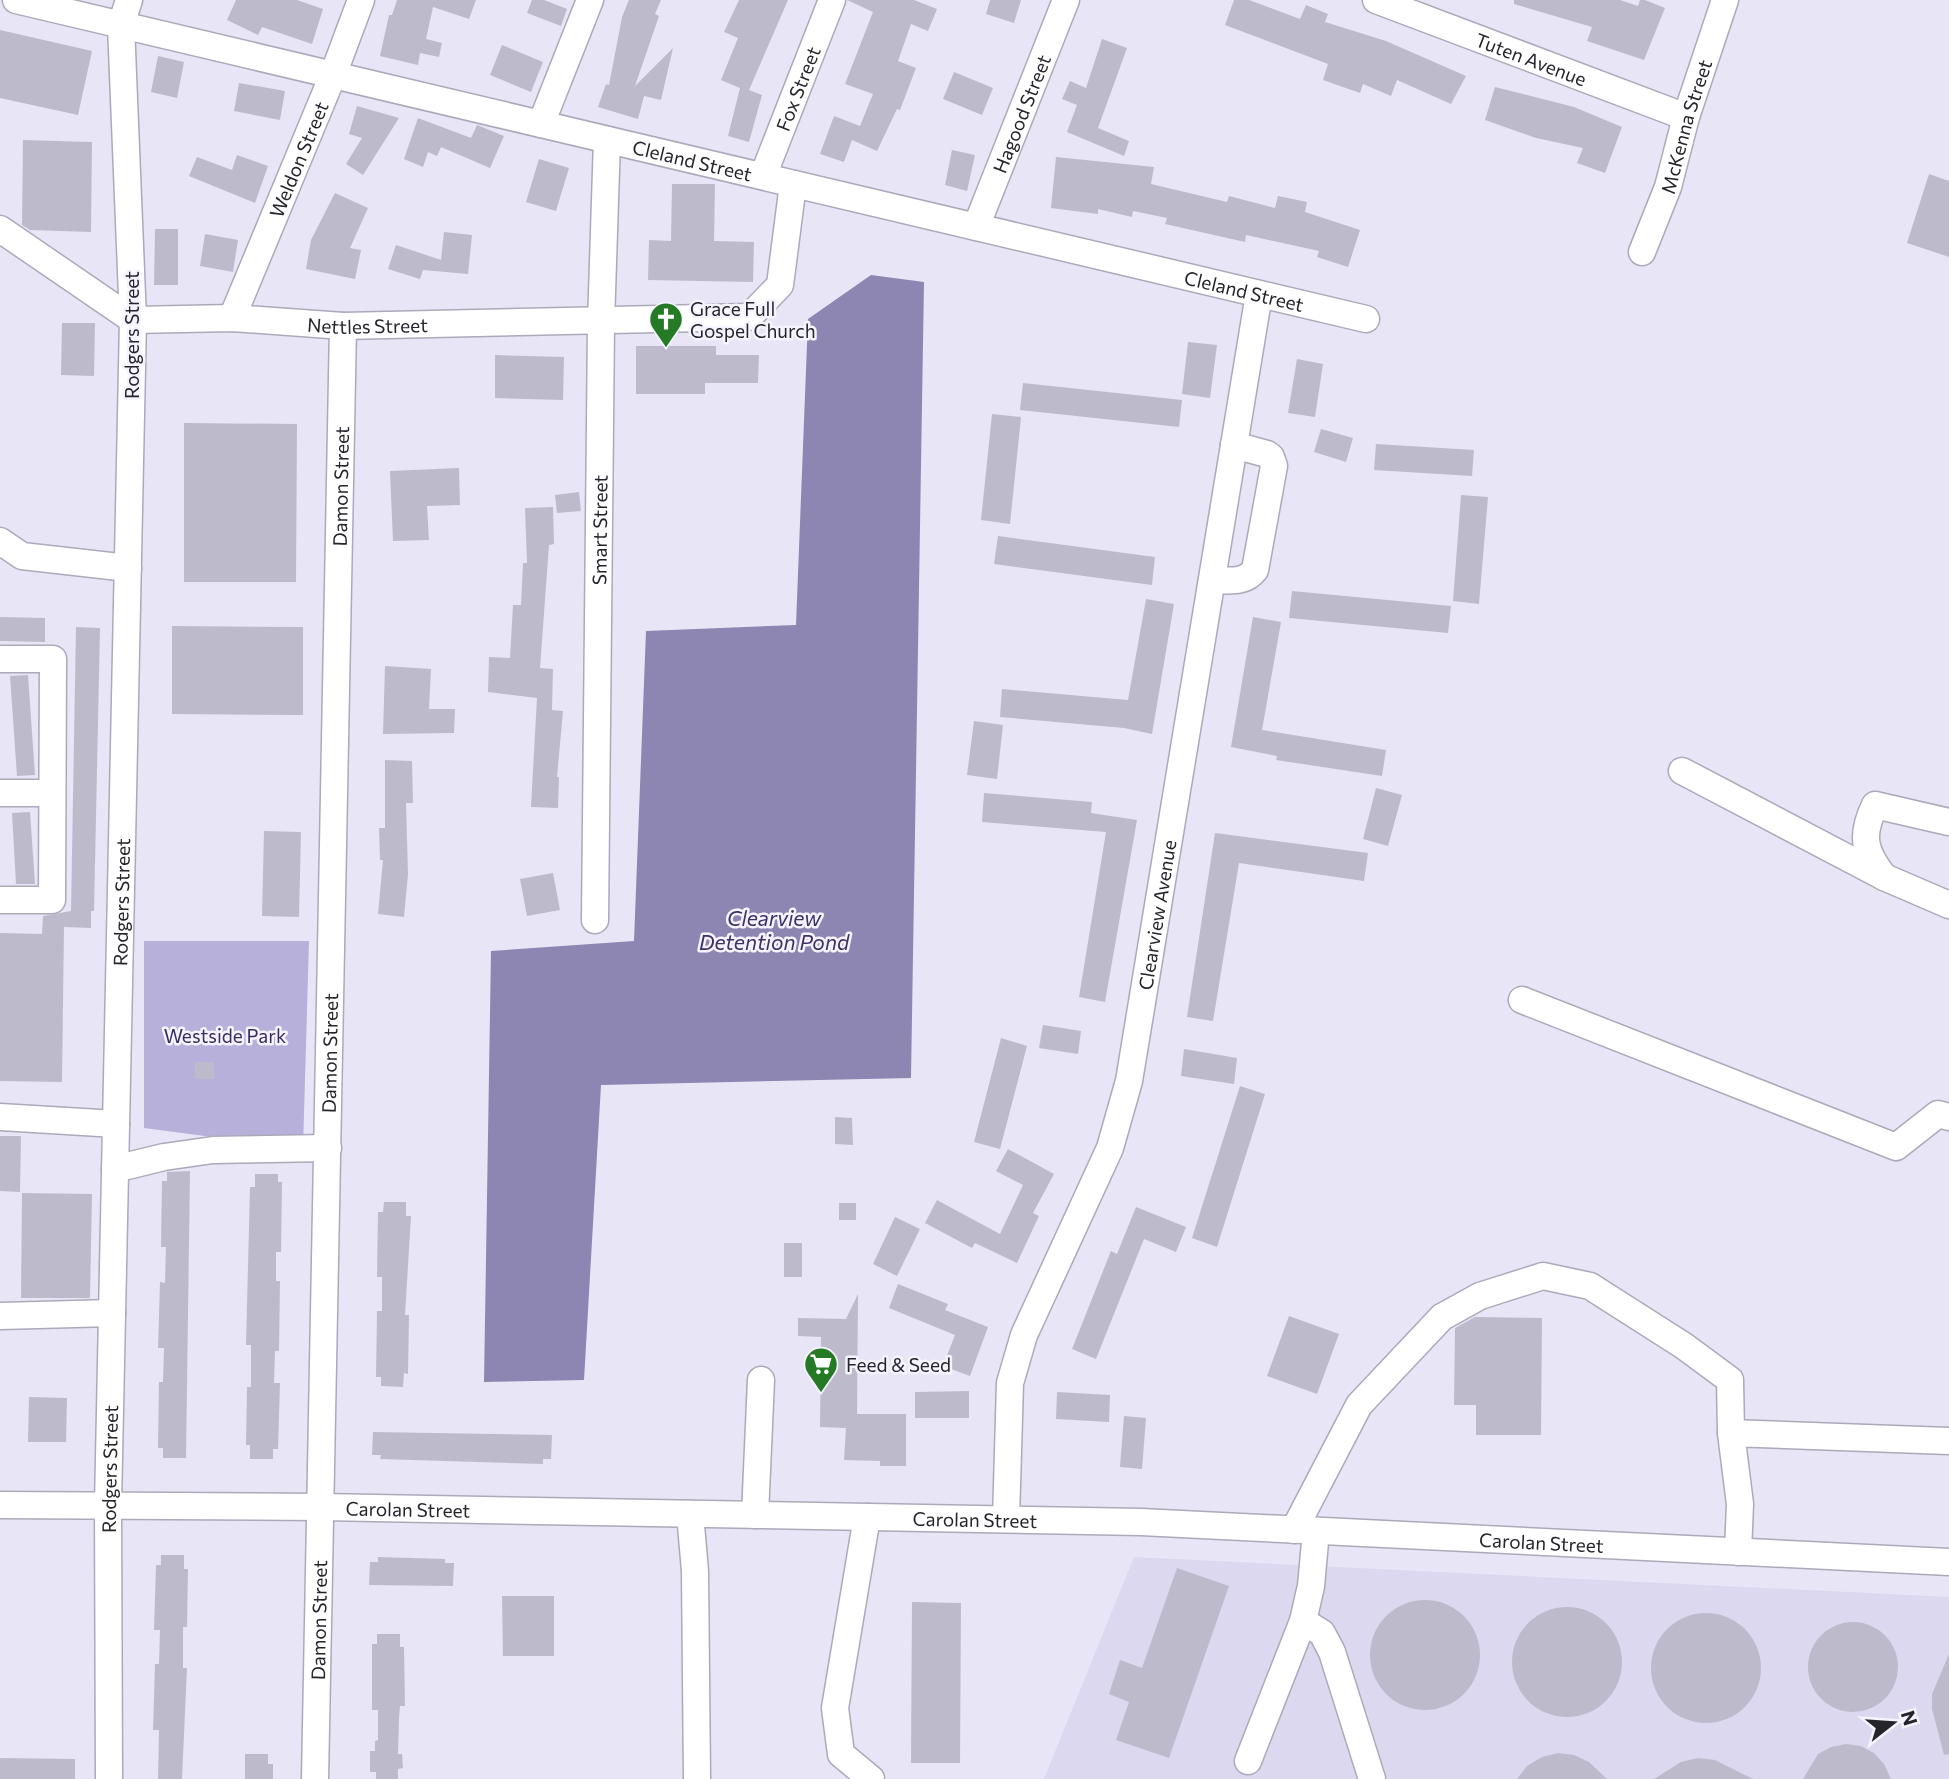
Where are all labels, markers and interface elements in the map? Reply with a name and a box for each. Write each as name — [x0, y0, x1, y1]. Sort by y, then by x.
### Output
street label: Tuten Avenue — [1473, 27, 1590, 90]
street label: Fox Street — [770, 43, 824, 134]
street label: Hagood Street — [987, 51, 1055, 176]
street label: McKenna Street — [1655, 56, 1716, 196]
street label: Weldon Street — [264, 98, 332, 221]
street label: Cleland Street — [630, 135, 755, 185]
street label: Cleland Street — [1182, 265, 1306, 315]
street label: Rodgers Street — [120, 271, 143, 399]
place label: Grace Full Gospel Church — [690, 297, 816, 342]
church icon: Grace Full Gospel Church — [647, 300, 685, 349]
street label: Nettles Street — [306, 312, 428, 338]
street label: Damon Street — [327, 426, 353, 547]
street label: Smart Street — [587, 474, 611, 585]
street label: Rodgers Street — [108, 838, 134, 966]
street label: Clearview Avenue — [1133, 838, 1180, 992]
water label: Clearview Detention Pond — [699, 905, 850, 954]
street label: Damon Street — [316, 993, 342, 1113]
park label: Westside Park — [164, 1024, 286, 1047]
supermarket icon: Feed & Seed — [802, 1345, 840, 1394]
place label: Feed & Seed — [846, 1353, 951, 1376]
street label: Rodgers Street — [96, 1405, 122, 1533]
street label: Carolan Street — [345, 1496, 471, 1521]
street label: Carolan Street — [912, 1506, 1038, 1532]
street label: Carolan Street — [1479, 1527, 1604, 1556]
street label: Damon Street — [305, 1560, 331, 1680]
north arrow — [1858, 1688, 1928, 1758]
text: N — [1897, 1708, 1923, 1728]

